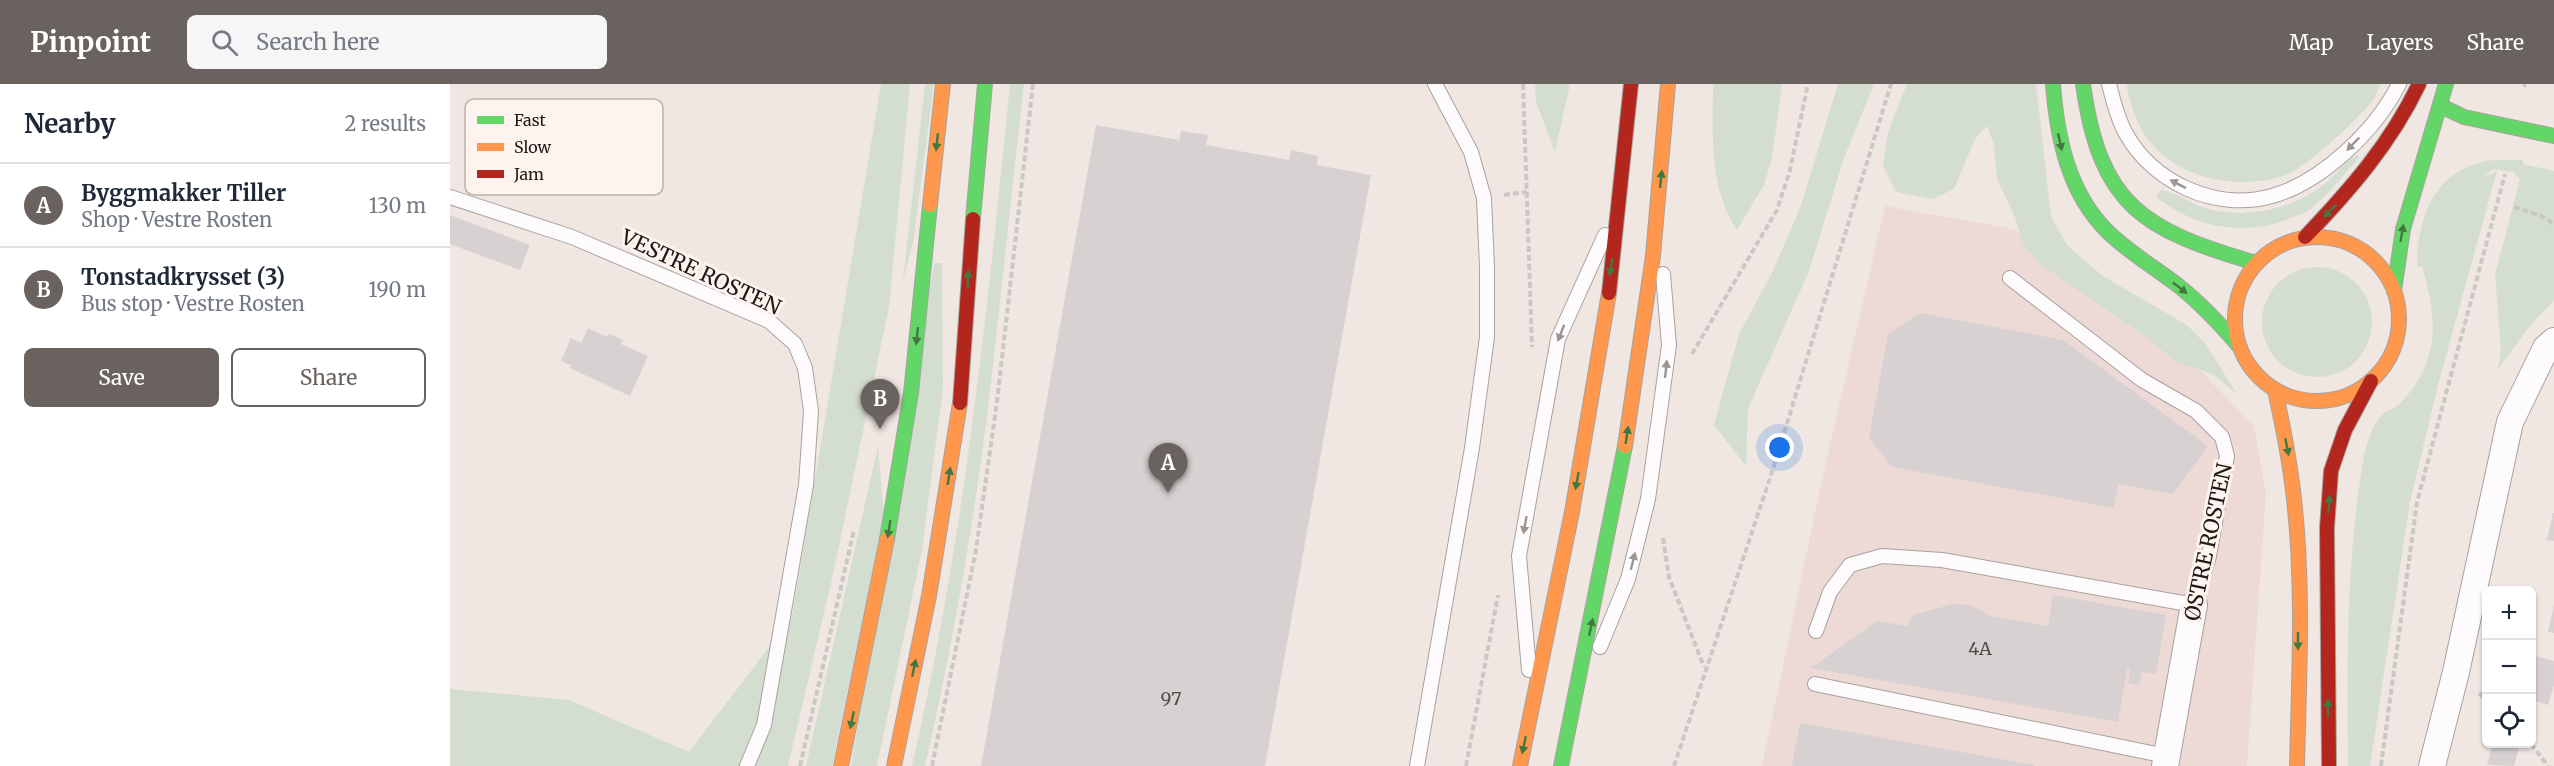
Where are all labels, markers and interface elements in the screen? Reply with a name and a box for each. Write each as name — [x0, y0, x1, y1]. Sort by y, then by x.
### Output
search box — [187, 15, 607, 69]
text: Pinpoint — [30, 24, 151, 60]
icon: search — [208, 26, 241, 59]
text: Search here — [256, 28, 379, 56]
text: Map — [2289, 29, 2334, 56]
text: Layers — [2367, 29, 2434, 56]
text: Share — [2467, 29, 2524, 56]
legend — [465, 99, 663, 195]
text: Nearby — [24, 107, 116, 140]
text: Fast — [514, 110, 547, 130]
text: 2 results — [344, 111, 426, 136]
one-way arrow — [932, 133, 942, 152]
one-way arrow — [2056, 133, 2065, 152]
one-way arrow — [2346, 136, 2360, 151]
text: Slow — [514, 137, 552, 157]
text: Jam — [513, 164, 544, 184]
one-way arrow — [1656, 170, 1666, 189]
text: Byggmakker Tiller — [81, 179, 286, 207]
one-way arrow — [2169, 179, 2186, 189]
text: A — [36, 193, 51, 218]
text: 130 m — [369, 193, 426, 218]
one-way arrow — [2324, 204, 2338, 218]
text: Shop · Vestre Rosten — [81, 207, 272, 232]
street label: VESTRE ROSTEN — [616, 223, 785, 321]
one-way arrow — [2398, 224, 2407, 243]
one-way arrow — [1607, 258, 1616, 277]
text: Tonstadkrysset (3) — [81, 263, 285, 291]
one-way arrow — [964, 269, 973, 288]
text: B — [37, 277, 50, 302]
text: 190 m — [368, 277, 426, 302]
one-way arrow — [2173, 281, 2188, 294]
text: Bus stop · Vestre Rosten — [81, 291, 305, 316]
one-way arrow — [1556, 325, 1566, 343]
one-way arrow — [912, 327, 922, 346]
button: Save — [24, 348, 219, 407]
button: Share — [231, 348, 426, 407]
one-way arrow — [1661, 360, 1671, 379]
pin: B — [860, 380, 900, 429]
one-way arrow — [1623, 425, 1632, 444]
your location — [1765, 433, 1794, 462]
one-way arrow — [2283, 438, 2292, 457]
pin: A — [1148, 444, 1188, 493]
street label: ØSTRE ROSTEN — [2178, 461, 2238, 623]
one-way arrow — [944, 466, 953, 485]
one-way arrow — [1572, 471, 1581, 490]
one-way arrow — [2324, 494, 2334, 513]
one-way arrow — [1520, 515, 1529, 534]
one-way arrow — [885, 520, 894, 539]
one-way arrow — [1628, 552, 1638, 570]
map controls — [2482, 586, 2536, 748]
button: + — [2482, 586, 2536, 640]
one-way arrow — [1587, 617, 1596, 636]
one-way arrow — [2293, 632, 2303, 651]
house number: 4A — [1968, 637, 1992, 660]
button: − — [2482, 640, 2536, 694]
one-way arrow — [910, 658, 920, 677]
house number: 97 — [1161, 687, 1181, 710]
button: locate — [2482, 694, 2536, 748]
one-way arrow — [2323, 698, 2333, 717]
one-way arrow — [847, 711, 856, 730]
one-way arrow — [1519, 736, 1528, 755]

